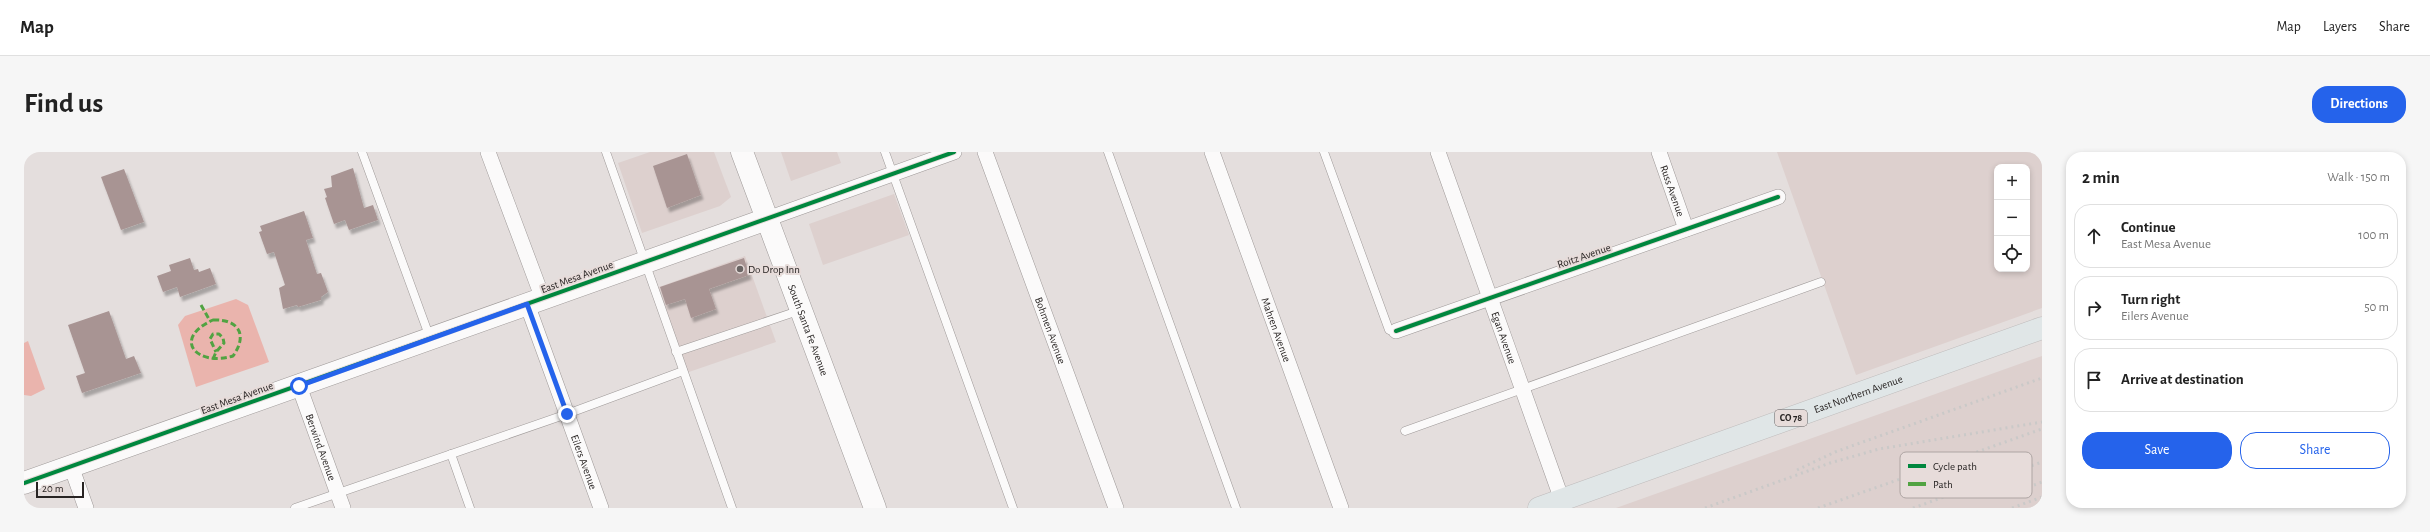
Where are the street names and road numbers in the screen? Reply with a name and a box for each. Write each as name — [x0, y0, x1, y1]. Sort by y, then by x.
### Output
street label: Russ Avenue — [1659, 164, 1687, 218]
street label: Roitz Avenue — [1556, 242, 1612, 270]
street label: East Mesa Avenue — [539, 259, 615, 295]
street label: South Santa Fe Avenue — [786, 283, 831, 377]
street label: Bohmen Avenue — [1033, 295, 1068, 365]
street label: Mahren Avenue — [1260, 296, 1293, 363]
street label: Egan Avenue — [1490, 310, 1518, 365]
street label: East Northern Avenue — [1812, 373, 1904, 415]
street label: East Mesa Avenue — [199, 380, 275, 416]
road number: CO 78 — [1775, 410, 1807, 426]
street label: Berwind Avenue — [304, 412, 338, 482]
street label: Eilers Avenue — [569, 433, 599, 491]

